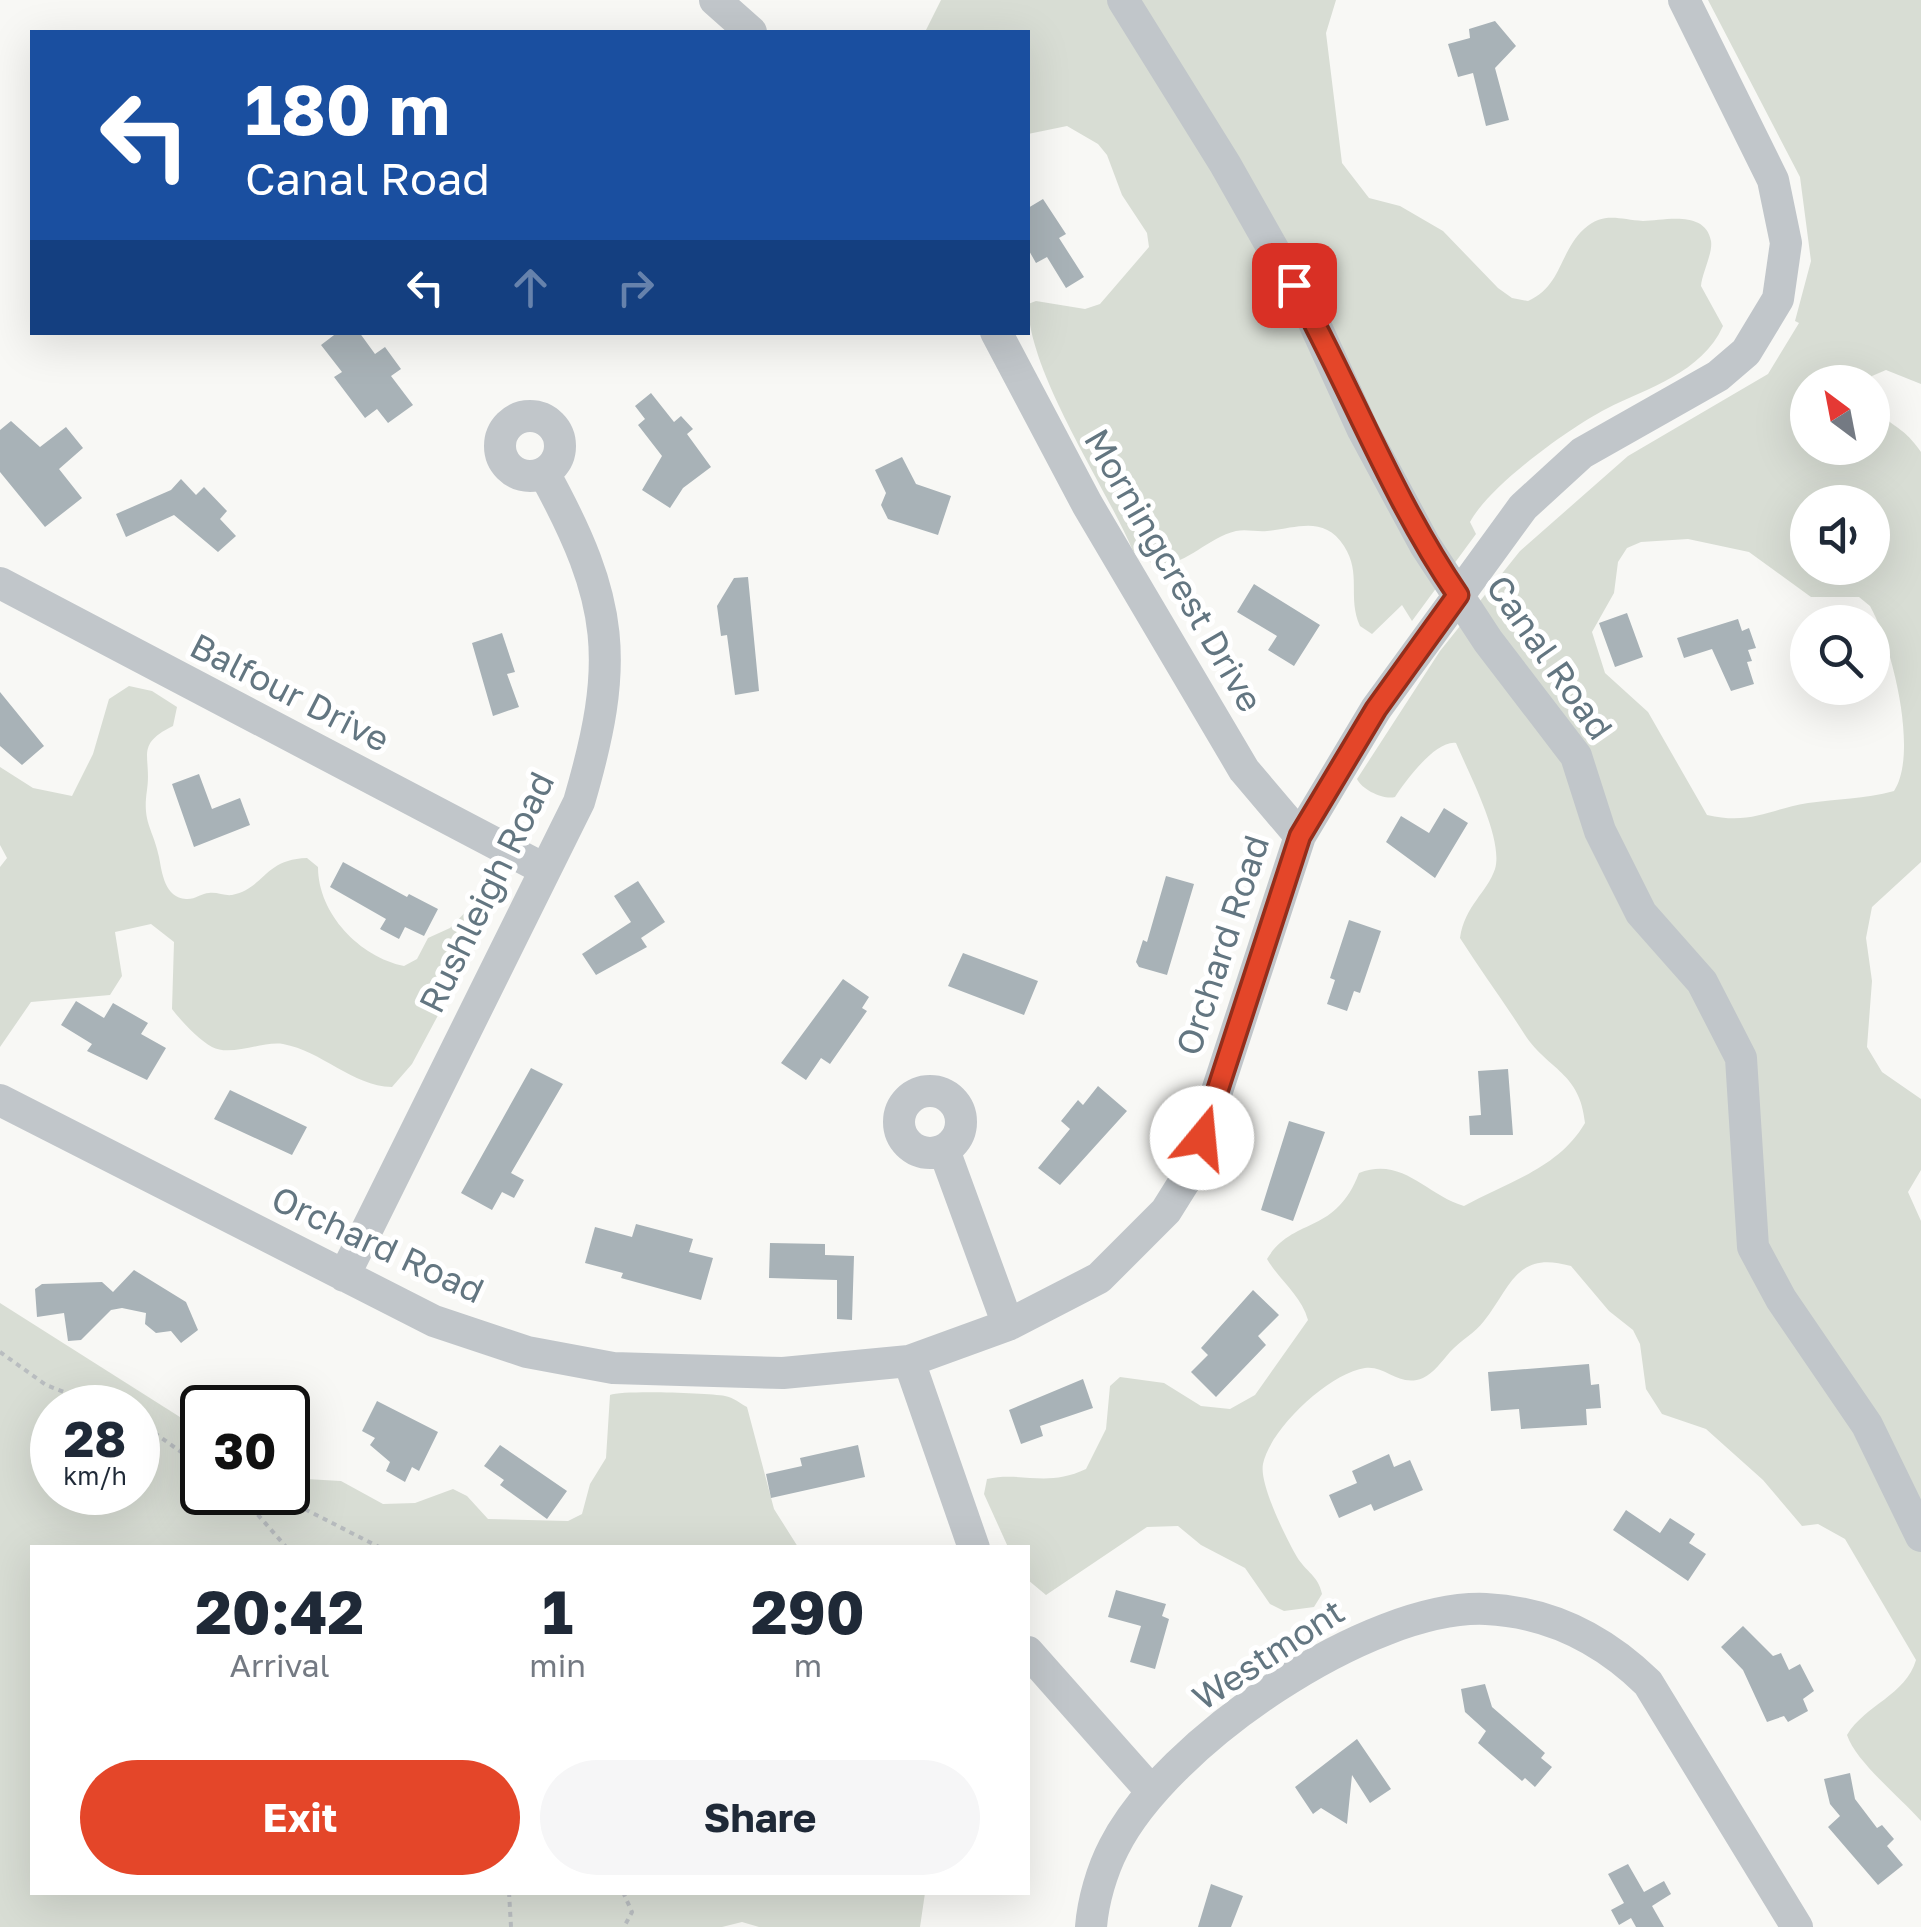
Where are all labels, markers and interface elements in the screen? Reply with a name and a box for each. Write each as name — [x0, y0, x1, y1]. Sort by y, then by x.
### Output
text: 180 m — [245, 66, 450, 150]
icon: left — [80, 70, 210, 200]
text: Canal Road — [245, 151, 490, 205]
pin — [1252, 243, 1337, 328]
icon: arrive — [1267, 258, 1322, 313]
icon: left — [398, 260, 453, 315]
icon: ahead — [503, 260, 558, 315]
icon: right — [608, 260, 663, 315]
north arrow — [1790, 365, 1890, 465]
map controls — [1790, 365, 1890, 705]
street label: Morningcrest Drive — [1076, 421, 1272, 719]
button: sound — [1790, 485, 1890, 585]
street label: Canal Road — [1478, 567, 1622, 747]
button: search — [1790, 605, 1890, 705]
street label: Balfour Drive — [184, 624, 396, 760]
street label: Rushleigh Road — [410, 765, 562, 1019]
street label: Orchard Road — [1167, 830, 1277, 1060]
position arrow — [1150, 1086, 1254, 1190]
street label: Orchard Road — [265, 1177, 491, 1311]
speed limit sign: 30 — [180, 1385, 310, 1515]
text: 28 — [64, 1408, 126, 1468]
text: km/h — [63, 1460, 127, 1491]
text: 20:42 — [195, 1575, 364, 1647]
text: 1 — [542, 1575, 573, 1647]
text: 290 — [751, 1575, 865, 1647]
street label: Westmont — [1184, 1589, 1352, 1719]
text: Arrival — [230, 1646, 330, 1684]
text: min — [529, 1646, 586, 1684]
text: m — [794, 1646, 822, 1684]
button: Exit — [80, 1760, 520, 1875]
button: Share — [540, 1760, 980, 1875]

